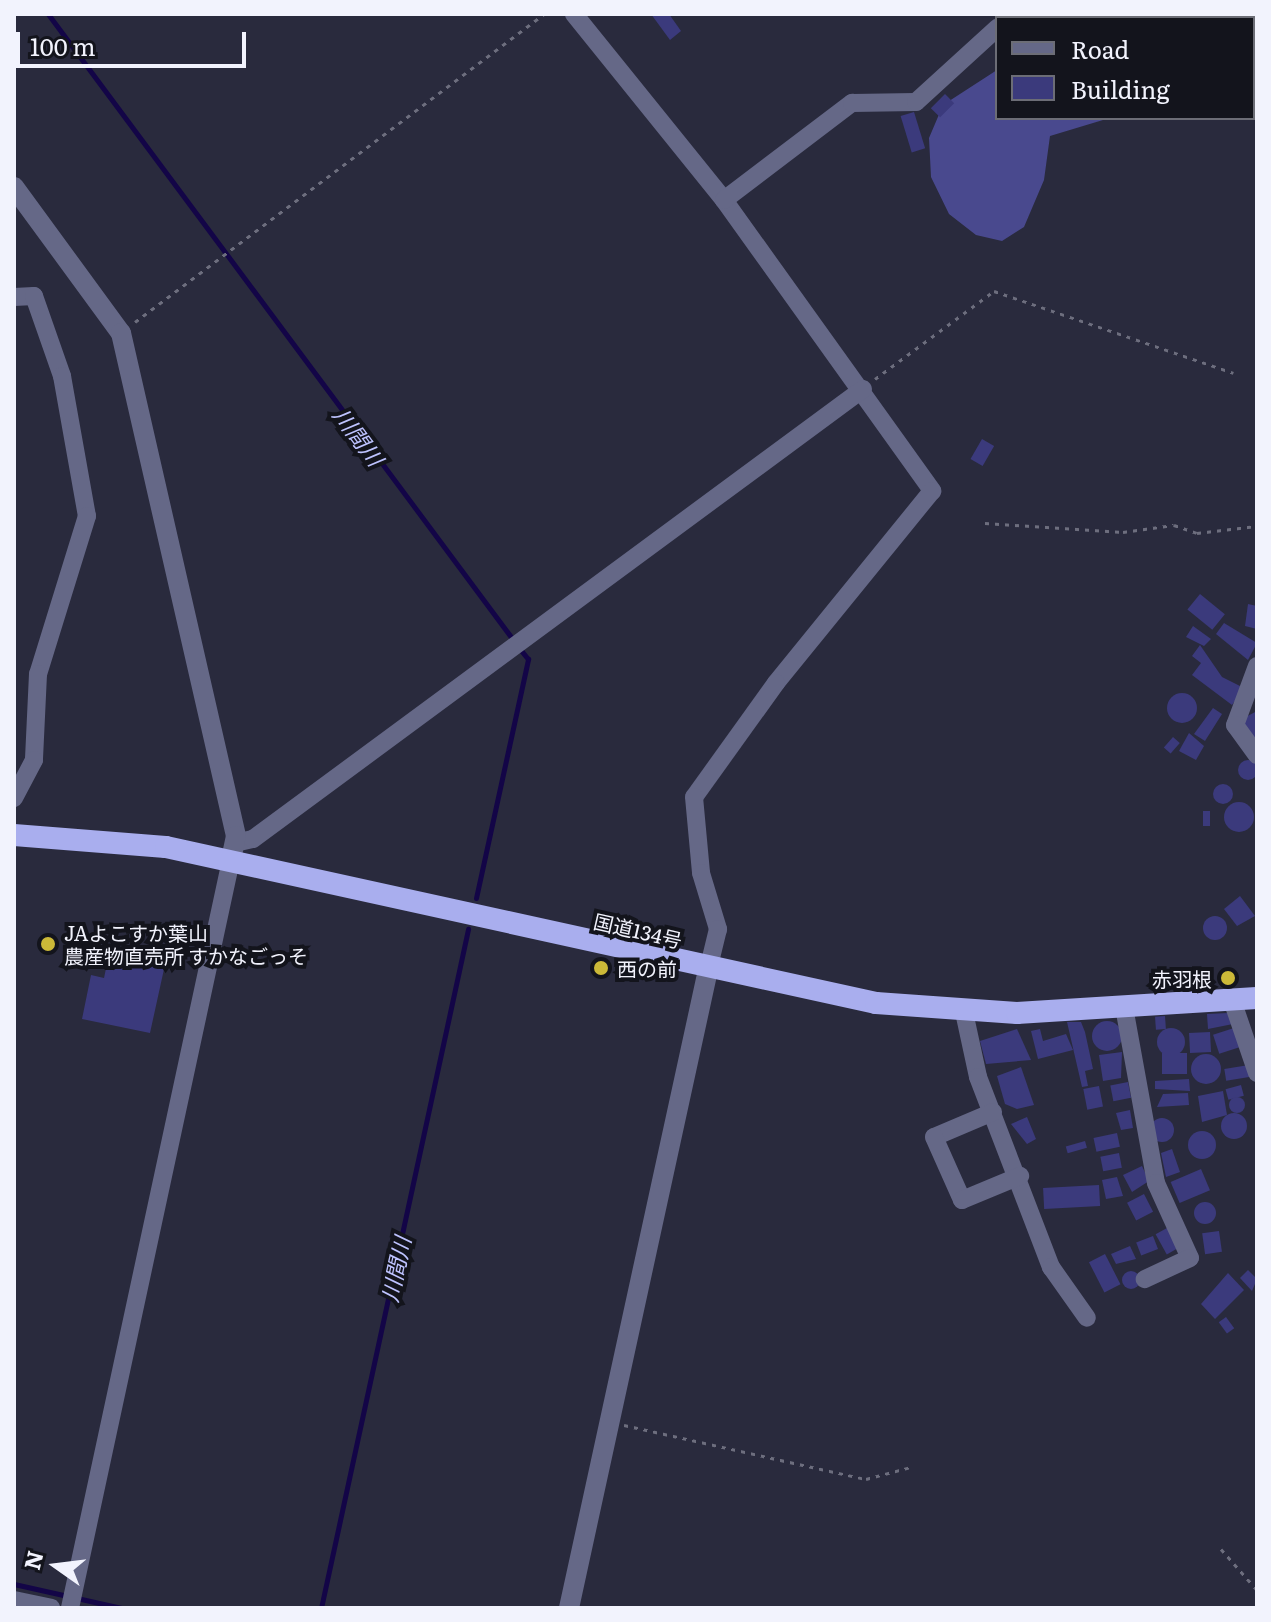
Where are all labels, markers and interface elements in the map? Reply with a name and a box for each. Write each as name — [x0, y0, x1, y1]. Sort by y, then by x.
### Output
scale bar — [20, 16, 250, 66]
legend — [995, 16, 1255, 120]
text: 100 m — [30, 28, 96, 63]
text: Road — [1071, 31, 1129, 66]
text: Building — [1071, 71, 1170, 106]
water label: 川間川 — [329, 402, 389, 470]
street label: 国道134号 — [592, 908, 684, 952]
place label: JAよこすか葉山 農産物直売所 すかなごっそ — [64, 920, 308, 967]
marker: JAよこすか葉山 農産物直売所 すかなごっそ — [39, 935, 57, 953]
place label: 西の前 — [617, 956, 677, 980]
marker: 西の前 — [592, 959, 610, 977]
place label: 赤羽根 — [1152, 966, 1212, 990]
marker: 赤羽根 — [1219, 969, 1237, 987]
water label: 川間川 — [375, 1234, 415, 1304]
north arrow — [16, 1526, 96, 1606]
text: N — [14, 1547, 50, 1573]

